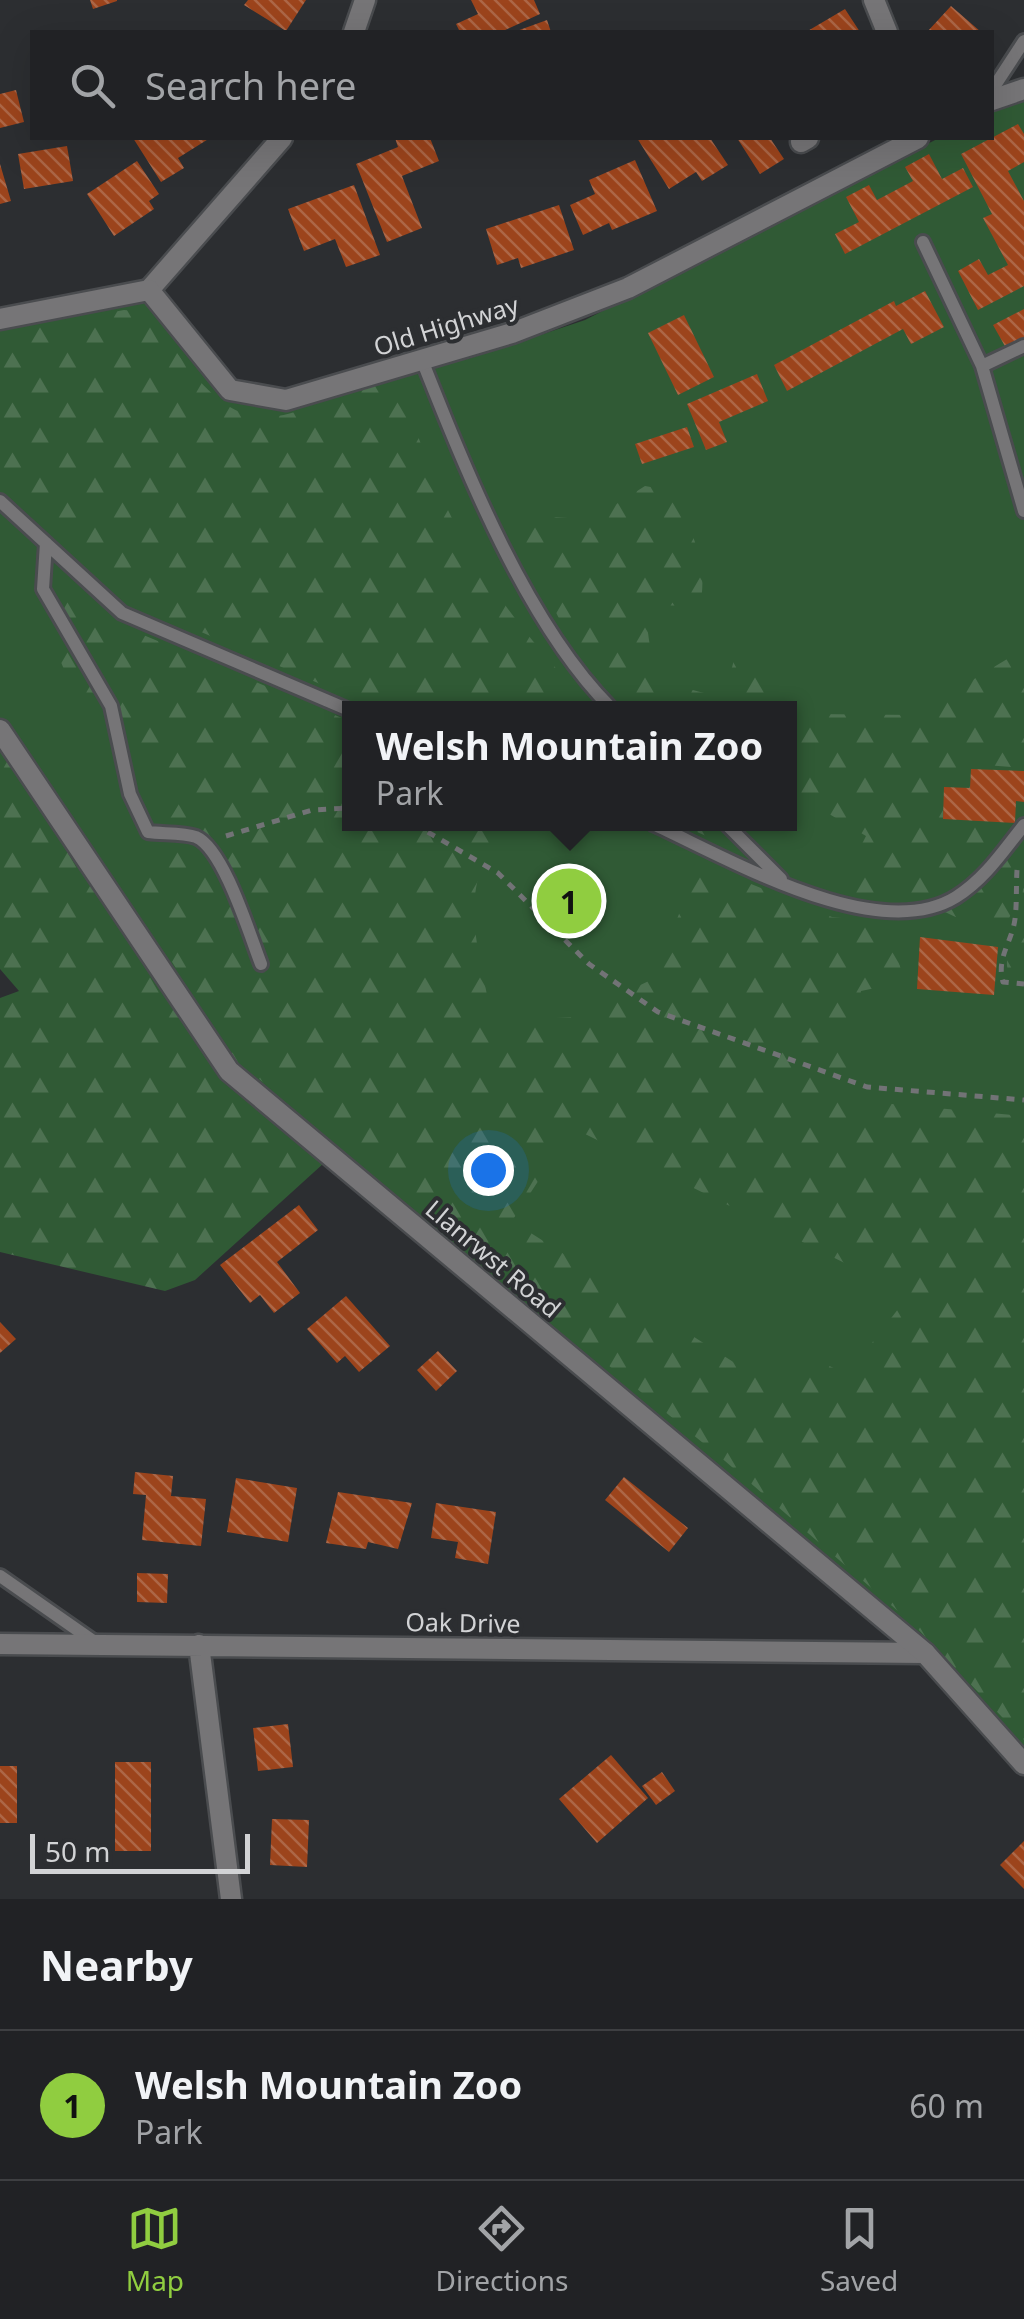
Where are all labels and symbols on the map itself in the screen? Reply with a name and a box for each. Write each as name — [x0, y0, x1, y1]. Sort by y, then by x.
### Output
street label: Old Highway — [369, 287, 523, 363]
pin: 1 — [536, 864, 602, 938]
your location — [463, 1145, 514, 1196]
street label: Llanrwst Road — [419, 1192, 568, 1325]
street label: Oak Drive — [405, 1604, 521, 1640]
scale bar — [30, 1829, 250, 1874]

